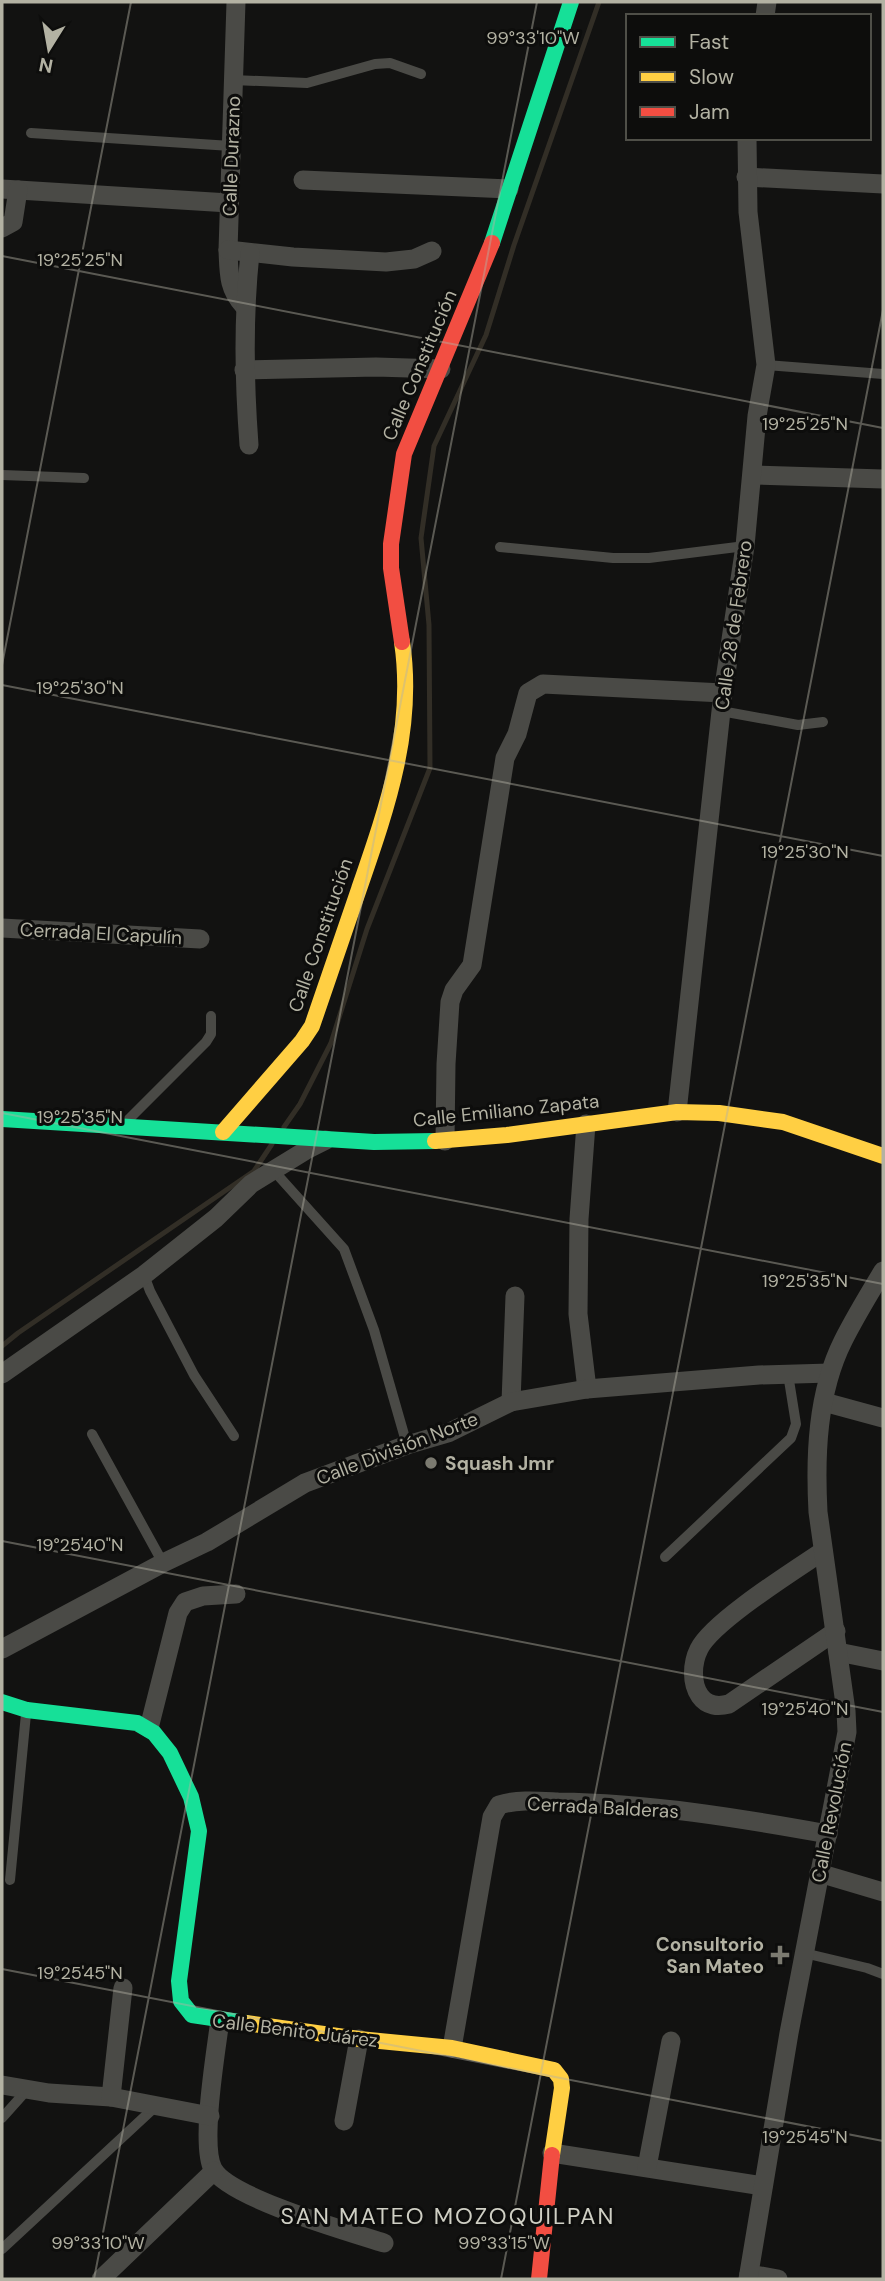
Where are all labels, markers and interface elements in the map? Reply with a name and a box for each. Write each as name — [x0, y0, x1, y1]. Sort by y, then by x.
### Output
north arrow — [14, 14, 84, 84]
legend — [626, 14, 871, 140]
text: 99°33'10"W — [486, 26, 580, 50]
text: Fast — [689, 28, 729, 56]
text: N — [37, 52, 55, 79]
text: Slow — [689, 63, 734, 91]
street label: Calle Durazno — [217, 95, 246, 217]
text: Jam — [689, 98, 730, 126]
text: 19°25'25"N — [37, 248, 123, 272]
street label: Calle Constitución — [376, 286, 462, 444]
text: 19°25'25"N — [762, 412, 848, 436]
street label: Calle 28 de Febrero — [709, 539, 758, 712]
text: 19°25'30"N — [36, 676, 124, 700]
text: 19°25'30"N — [761, 840, 849, 864]
street label: Calle Constitución — [282, 855, 359, 1015]
street label: Cerrada El Capulín — [19, 917, 183, 950]
street label: Calle Emiliano Zapata — [412, 1088, 600, 1133]
text: 19°25'35"N — [37, 1105, 123, 1129]
text: 19°25'35"N — [762, 1269, 848, 1293]
street label: Calle División Norte — [313, 1406, 482, 1491]
place label: Squash Jmr — [445, 1451, 554, 1476]
marker: Squash Jmr — [423, 1455, 439, 1471]
text: 19°25'40"N — [37, 1533, 123, 1557]
text: 19°25'40"N — [762, 1697, 848, 1721]
street label: Calle Revolución — [806, 1740, 857, 1885]
street label: Cerrada Balderas — [527, 1791, 679, 1824]
place label: Consultorio San Mateo — [656, 1932, 764, 1979]
marker: Consultorio San Mateo — [770, 1945, 790, 1965]
text: 19°25'45"N — [37, 1961, 123, 1985]
street label: Calle Benito Juárez — [211, 2008, 379, 2053]
text: 19°25'45"N — [762, 2125, 848, 2149]
district label: SAN MATEO MOZOQUILPAN — [280, 2201, 616, 2231]
text: 99°33'10"W — [51, 2231, 145, 2255]
text: 99°33'15"W — [458, 2231, 550, 2255]

